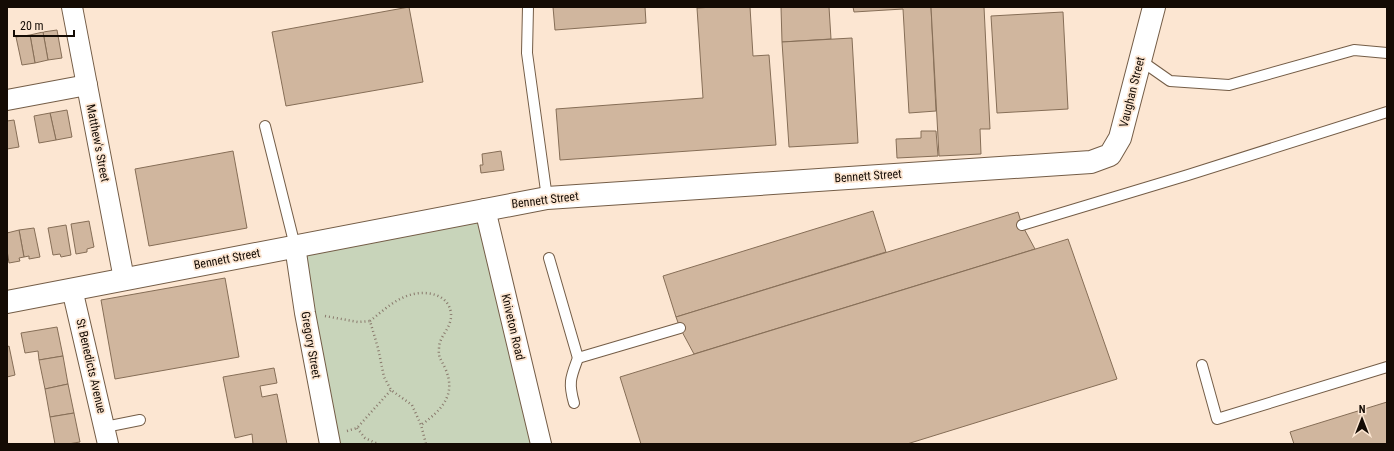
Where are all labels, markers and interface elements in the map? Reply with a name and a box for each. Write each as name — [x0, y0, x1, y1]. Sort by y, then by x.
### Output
scale bar — [14, 12, 74, 38]
text: 20 m — [20, 19, 44, 33]
street label: Vaughan Street — [1116, 55, 1148, 129]
street label: Matthew's Street — [84, 103, 113, 184]
street label: Bennett Street — [834, 167, 903, 185]
street label: Bennett Street — [511, 189, 580, 211]
street label: Bennett Street — [193, 246, 262, 272]
street label: Kniveton Road — [499, 292, 527, 362]
street label: Gregory Street — [298, 310, 324, 380]
street label: St Benedicts Avenue — [73, 317, 109, 415]
north arrow — [1342, 399, 1382, 439]
text: N — [1359, 403, 1366, 416]

